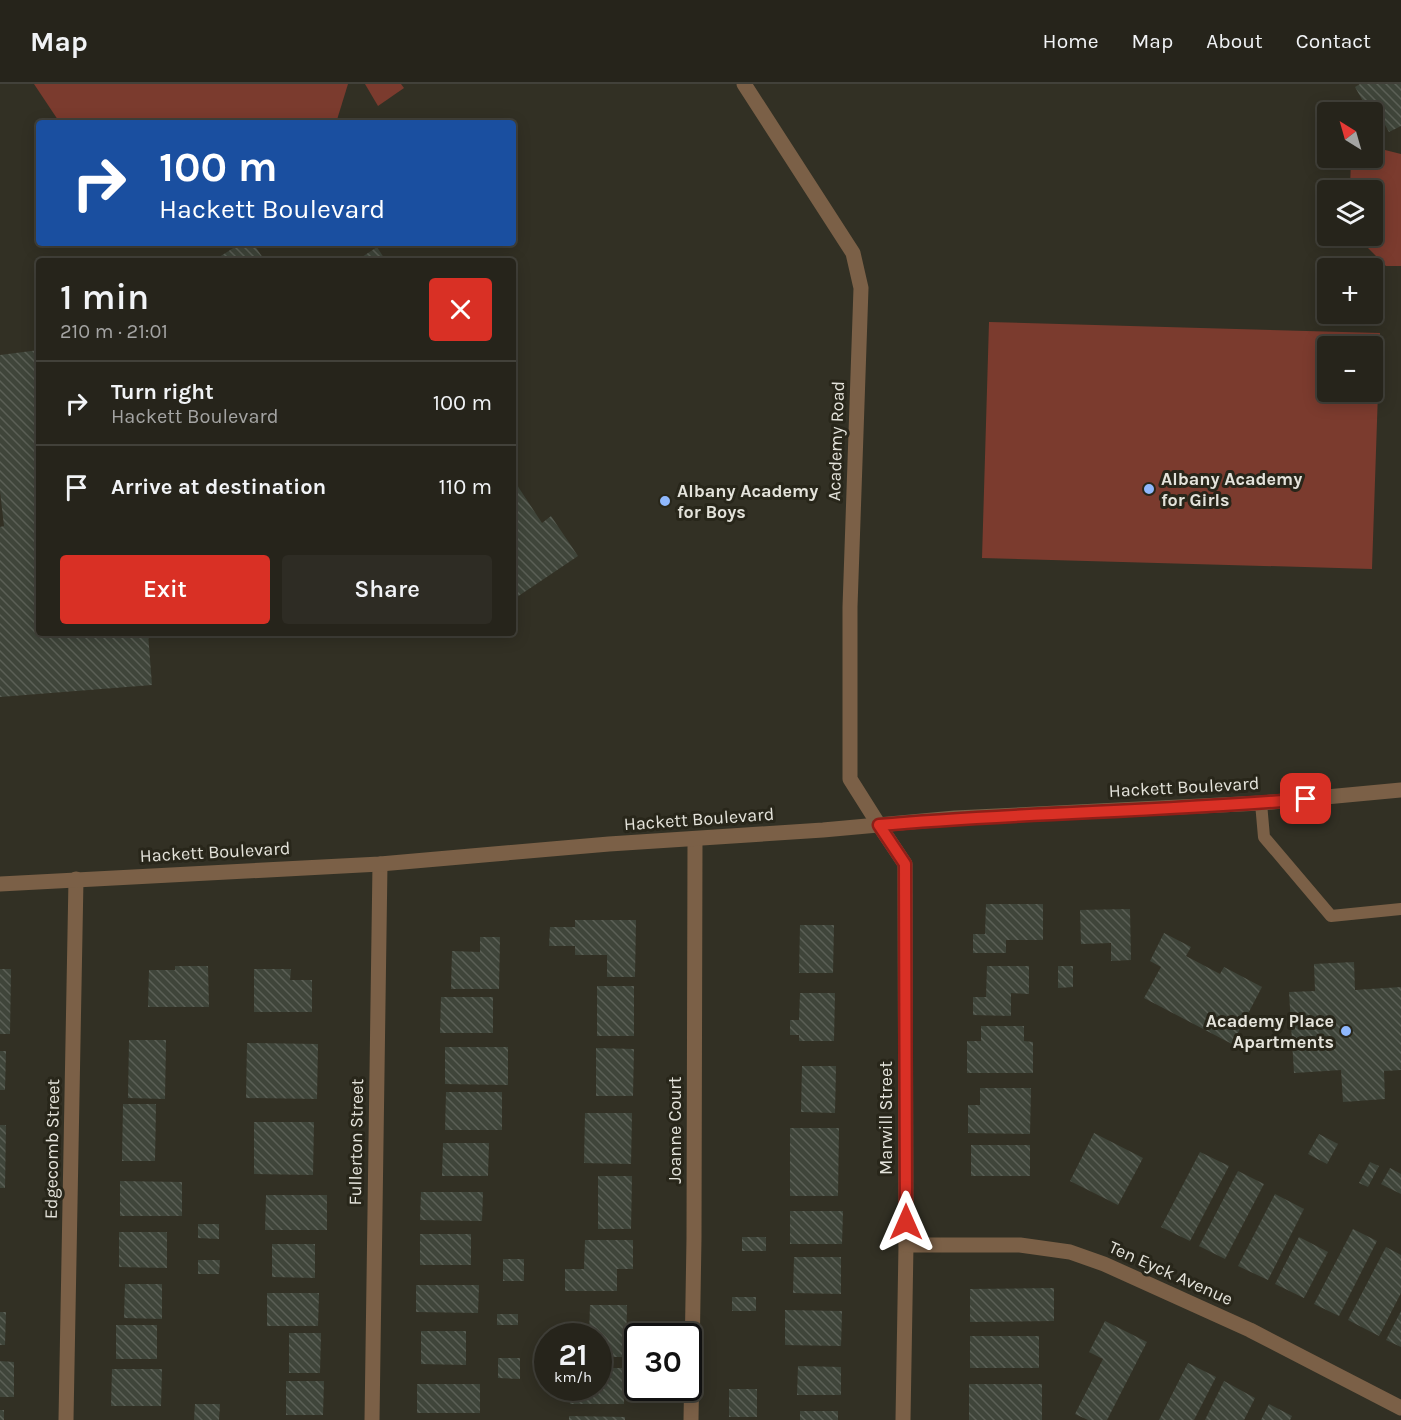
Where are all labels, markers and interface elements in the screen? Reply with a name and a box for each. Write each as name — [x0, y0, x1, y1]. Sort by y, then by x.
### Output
text: Map — [30, 25, 88, 58]
text: Home — [1043, 29, 1099, 53]
text: Map — [1132, 29, 1173, 53]
text: About — [1206, 29, 1263, 53]
text: Contact — [1296, 29, 1371, 53]
north arrow — [1317, 102, 1383, 168]
map controls — [1317, 102, 1383, 402]
text: 100 m — [159, 142, 278, 192]
icon: right — [60, 144, 138, 222]
button: layers — [1317, 180, 1383, 246]
text: Hackett Boulevard — [159, 193, 385, 225]
button: + — [1317, 258, 1383, 324]
text: 1 min — [60, 276, 149, 318]
button: close — [429, 278, 492, 341]
text: 210 m · 21:01 — [60, 320, 168, 343]
button: − — [1317, 336, 1383, 402]
text: Turn right — [111, 379, 214, 405]
street label: Academy Road — [823, 380, 849, 502]
icon: right — [60, 387, 93, 420]
text: 100 m — [433, 390, 492, 416]
text: Hackett Boulevard — [111, 405, 279, 428]
place label: Albany Academy for Girls — [1161, 468, 1302, 511]
icon: arrive — [60, 471, 93, 504]
text: Arrive at destination — [111, 474, 326, 500]
text: 110 m — [439, 474, 492, 500]
place label: Albany Academy for Boys — [677, 480, 818, 523]
marker: Albany Academy for Girls — [1142, 482, 1156, 496]
marker: Albany Academy for Boys — [658, 494, 672, 508]
button: Exit — [60, 555, 270, 624]
button: Share — [282, 555, 492, 624]
street label: Hackett Boulevard — [1108, 772, 1260, 802]
pin — [1280, 773, 1331, 824]
icon: arrive — [1289, 782, 1322, 815]
street label: Hackett Boulevard — [623, 803, 775, 835]
street label: Hackett Boulevard — [139, 837, 291, 867]
place label: Academy Place Apartments — [1206, 1010, 1334, 1053]
marker: Academy Place Apartments — [1339, 1024, 1353, 1038]
street label: Marwill Street — [875, 1061, 897, 1175]
street label: Joanne Court — [664, 1076, 686, 1184]
street label: Edgecomb Street — [40, 1078, 64, 1219]
street label: Fullerton Street — [344, 1078, 368, 1206]
position arrow — [874, 1190, 938, 1254]
street label: Ten Eyck Avenue — [1106, 1236, 1236, 1310]
speed limit sign: 30 — [624, 1323, 702, 1401]
text: 21 — [559, 1337, 587, 1373]
text: km/h — [554, 1368, 592, 1386]

